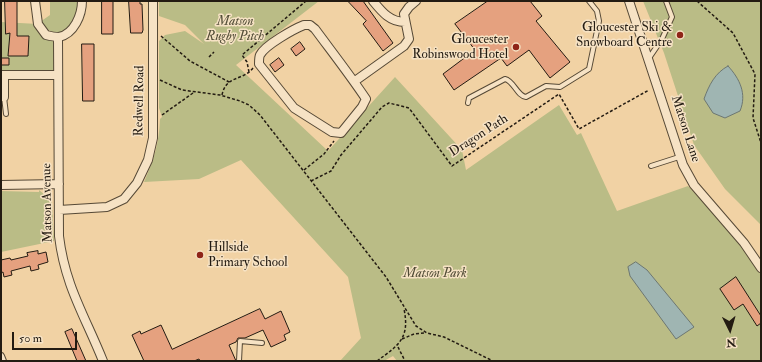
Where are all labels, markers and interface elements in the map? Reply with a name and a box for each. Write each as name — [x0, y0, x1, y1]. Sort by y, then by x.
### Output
park label: Matson Rugby Pitch — [206, 14, 264, 45]
place label: Gloucester Ski & Snowboard Centre — [576, 20, 672, 51]
marker: Gloucester Ski & Snowboard Centre — [675, 30, 685, 40]
place label: Gloucester Robinswood Hotel — [412, 32, 508, 63]
marker: Gloucester Robinswood Hotel — [511, 42, 521, 52]
street label: Redwell Road — [132, 65, 148, 137]
street label: Matson Lane — [667, 94, 703, 164]
street label: Dragon Path — [447, 111, 511, 161]
street label: Matson Avenue — [40, 163, 56, 243]
place label: Hillside Primary School — [208, 240, 288, 271]
marker: Hillside Primary School — [195, 250, 205, 260]
park label: Matson Park — [403, 266, 467, 282]
north arrow — [710, 310, 750, 350]
scale bar — [14, 324, 79, 350]
text: 50 m — [19, 331, 42, 346]
text: N — [726, 336, 737, 349]

